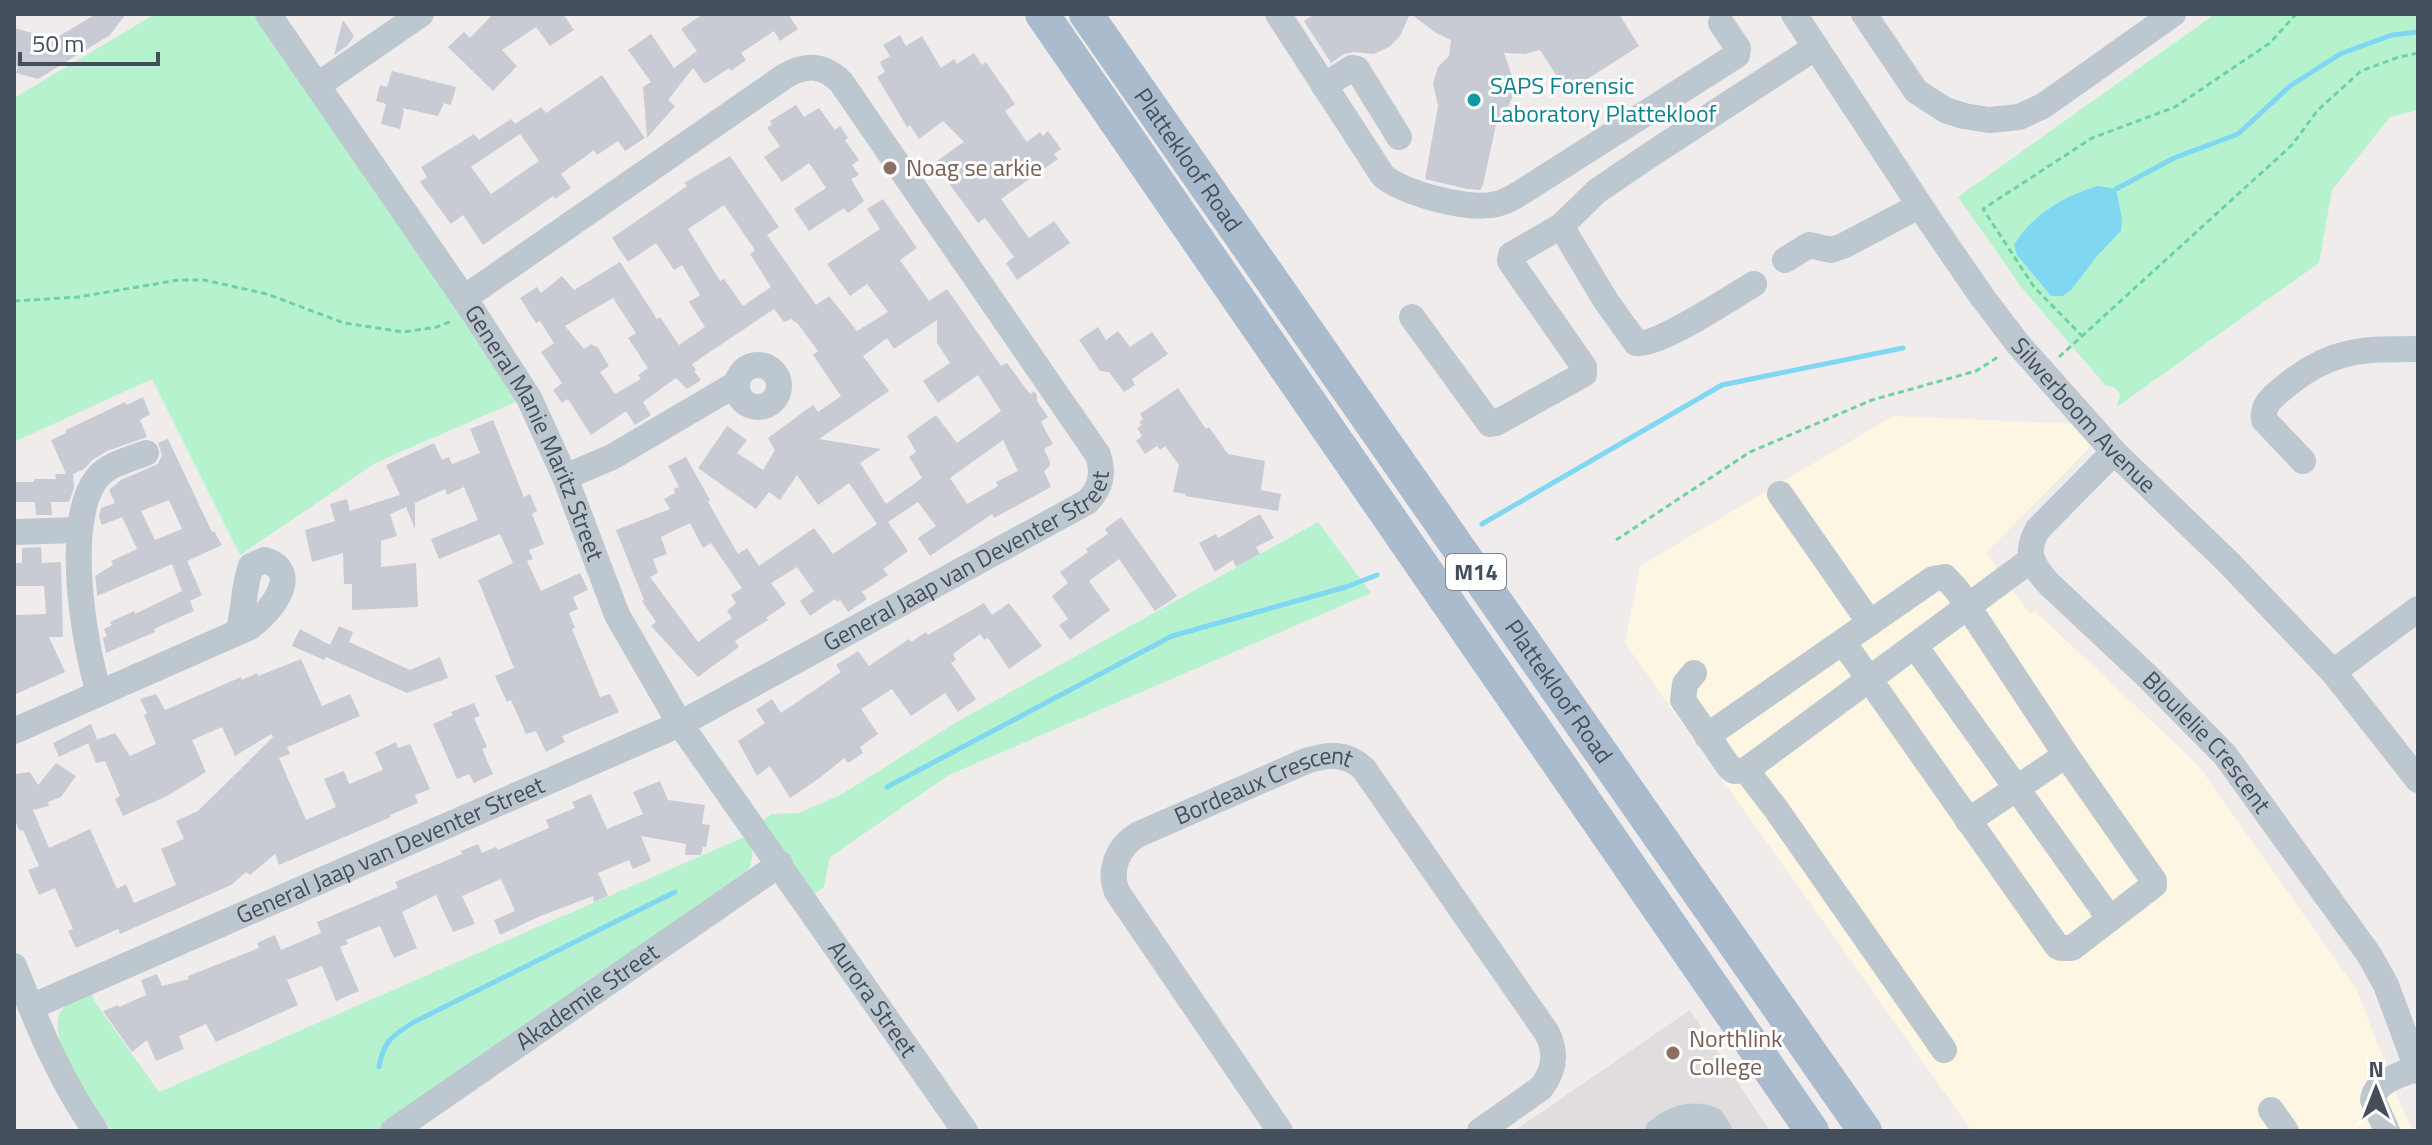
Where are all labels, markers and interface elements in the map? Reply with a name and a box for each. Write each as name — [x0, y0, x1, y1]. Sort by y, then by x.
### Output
scale bar — [20, 16, 158, 66]
text: 50 m — [32, 25, 84, 61]
place label: SAPS Forensic Laboratory Plattekloof — [1490, 67, 1717, 131]
street label: Plattekloof Road — [1126, 80, 1252, 239]
marker: SAPS Forensic Laboratory Plattekloof — [1465, 91, 1483, 109]
place label: Noag se arkie — [906, 149, 1042, 185]
marker: Noag se arkie — [881, 159, 899, 177]
street label: General Manie Maritz Street — [456, 297, 614, 566]
street label: Silwerboom Avenue — [2003, 329, 2165, 501]
street label: General Jaap van Deventer Street — [816, 469, 1118, 660]
road number: M14 — [1446, 554, 1506, 590]
street label: Plattekloof Road — [1496, 612, 1622, 770]
street label: Bloulelie Crescent — [2135, 662, 2281, 821]
street label: Bordeaux Crescent — [1168, 737, 1359, 834]
street label: General Jaap van Deventer Street — [230, 766, 550, 933]
street label: Aurora Street — [820, 932, 927, 1064]
street label: Akademie Street — [508, 934, 666, 1058]
place label: Northlink College — [1689, 1020, 1783, 1084]
marker: Northlink College — [1664, 1044, 1682, 1062]
north arrow — [2336, 1049, 2416, 1129]
text: N — [2368, 1052, 2384, 1086]

